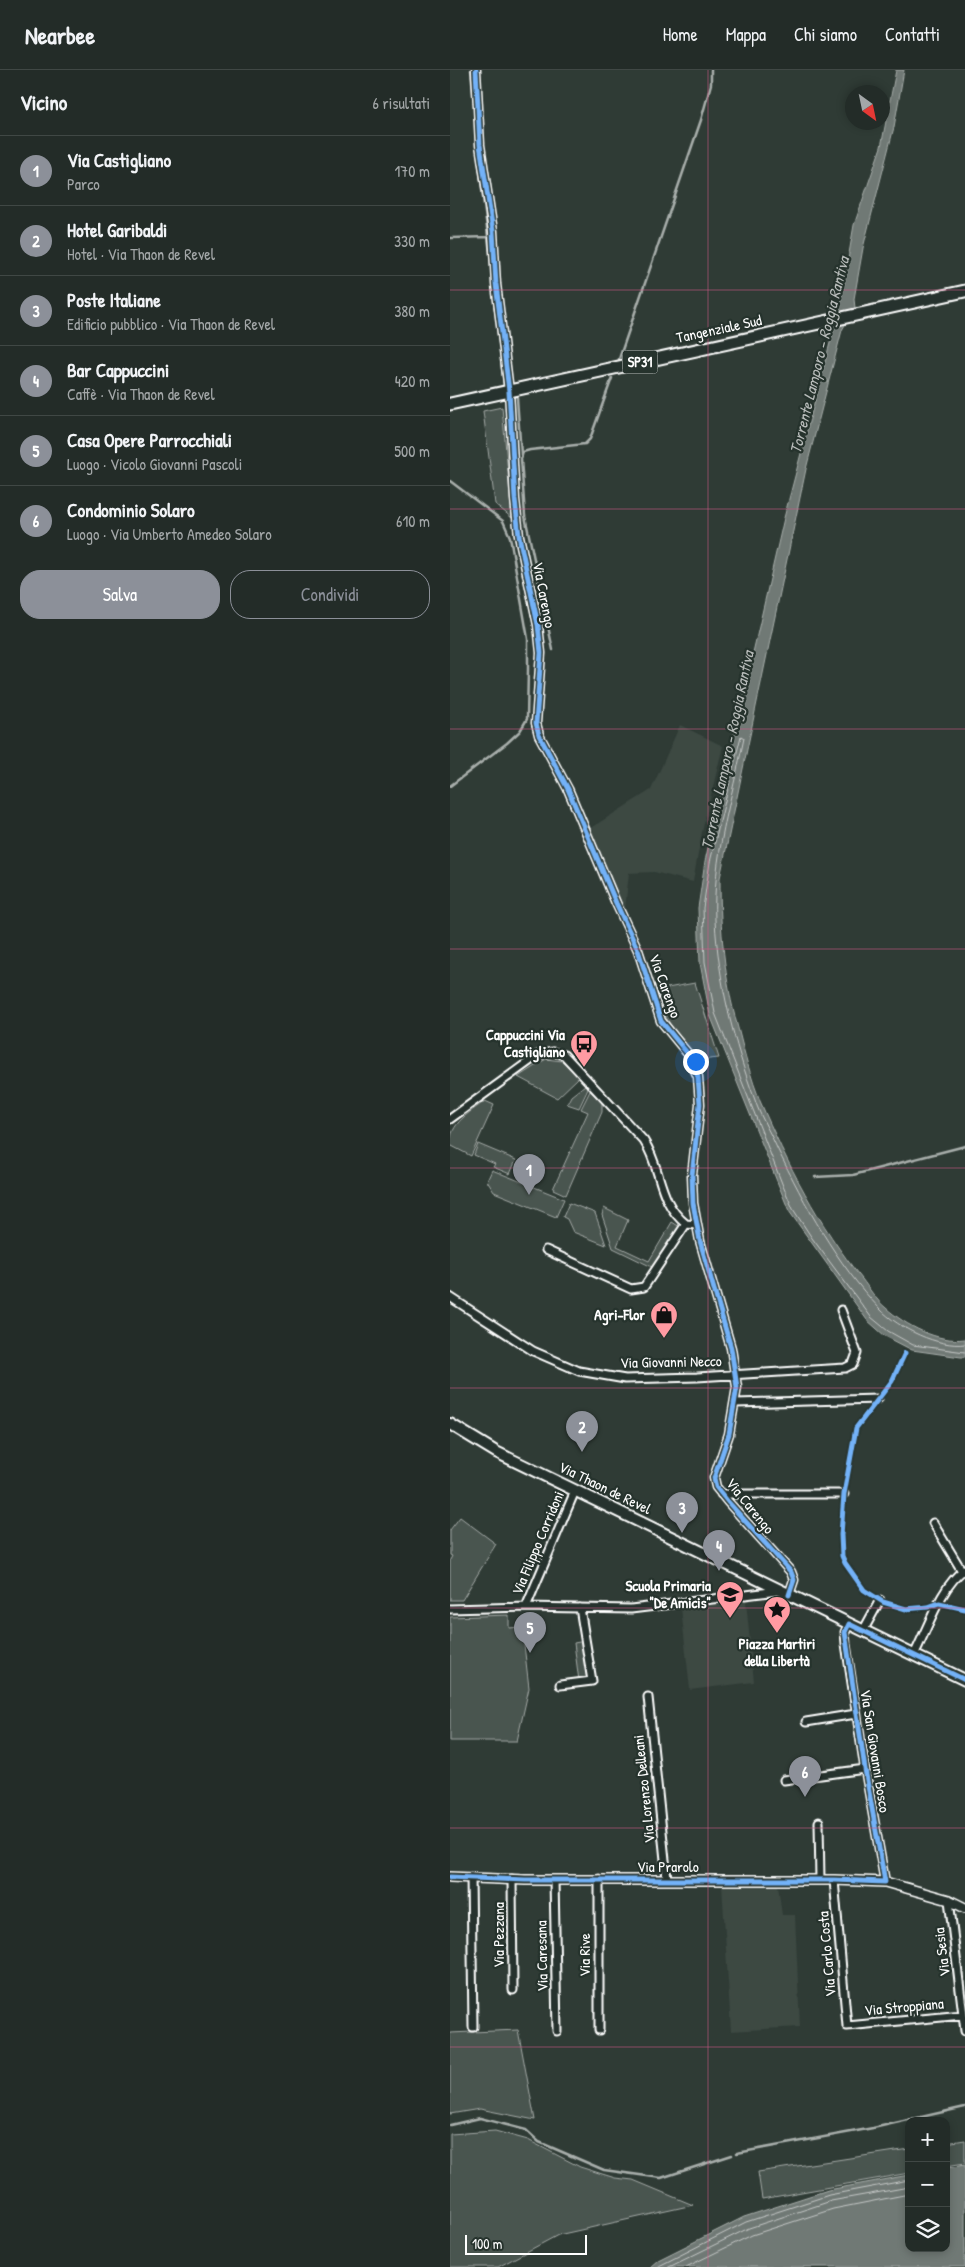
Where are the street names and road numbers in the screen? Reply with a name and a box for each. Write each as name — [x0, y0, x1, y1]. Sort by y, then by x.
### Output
street label: Tangenziale Sud — [674, 309, 764, 348]
road number: SP31 — [622, 350, 658, 374]
street label: Via Carengo — [528, 560, 561, 630]
street label: Via Carengo — [644, 951, 687, 1021]
street label: Via Giovanni Necco — [620, 1350, 722, 1373]
street label: Via Thaon de Revel — [555, 1456, 655, 1519]
street label: Via Carengo — [721, 1473, 779, 1538]
street label: Via Filippo Corridoni — [506, 1488, 569, 1598]
street label: Via San Giovanni Bosco — [855, 1688, 896, 1814]
street label: Via Lorenzo Delleani — [627, 1734, 660, 1844]
street label: Via Prarolo — [637, 1856, 699, 1877]
street label: Via Pezzana — [488, 1902, 509, 1968]
street label: Via Carlo Costa — [812, 1910, 841, 1998]
street label: Via Caresana — [530, 1920, 553, 1992]
street label: Via Sesia — [928, 1926, 955, 1978]
street label: Via Rive — [574, 1933, 595, 1977]
street label: Via Stroppiana — [863, 1993, 945, 2020]

